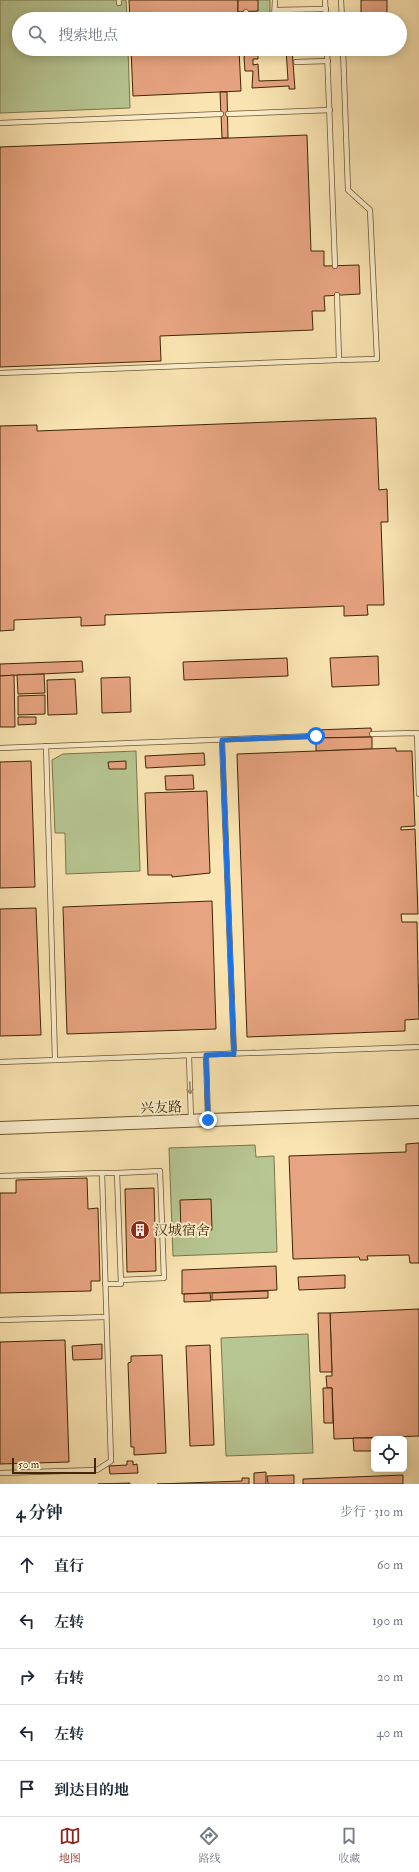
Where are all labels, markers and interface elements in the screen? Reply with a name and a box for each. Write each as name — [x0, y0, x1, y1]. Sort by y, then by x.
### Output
search box — [12, 12, 407, 56]
icon: search — [26, 23, 48, 45]
text: 搜索地点 — [58, 26, 118, 45]
route start — [307, 727, 325, 745]
one-way arrow — [186, 1081, 194, 1094]
street label: 兴友路 — [140, 1098, 182, 1117]
route end — [199, 1111, 217, 1129]
building icon: 汉城宿舍 — [129, 1219, 151, 1241]
place label: 汉城宿舍 — [154, 1222, 210, 1239]
map controls — [371, 1436, 407, 1472]
button: locate — [371, 1436, 407, 1472]
scale bar — [12, 1456, 96, 1475]
text: 50 m — [18, 1458, 39, 1471]
text: 4 分钟 — [16, 1502, 63, 1523]
text: 步行 · 310 m — [340, 1504, 403, 1520]
icon: ahead — [16, 1554, 38, 1576]
text: 直行 — [54, 1557, 84, 1576]
text: 60 m — [377, 1557, 403, 1573]
icon: left — [16, 1610, 38, 1632]
text: 左转 — [54, 1613, 84, 1632]
text: 190 m — [372, 1613, 403, 1629]
icon: right — [16, 1666, 38, 1688]
text: 右转 — [54, 1669, 84, 1688]
text: 20 m — [377, 1669, 403, 1685]
icon: left — [16, 1722, 38, 1744]
text: 左转 — [54, 1725, 84, 1744]
text: 40 m — [377, 1725, 403, 1741]
icon: arrive — [16, 1778, 38, 1800]
text: 到达目的地 — [54, 1781, 129, 1800]
tab: 地图 — [59, 1825, 81, 1865]
tab: 路线 — [198, 1825, 220, 1865]
tab: 收藏 — [338, 1825, 360, 1865]

